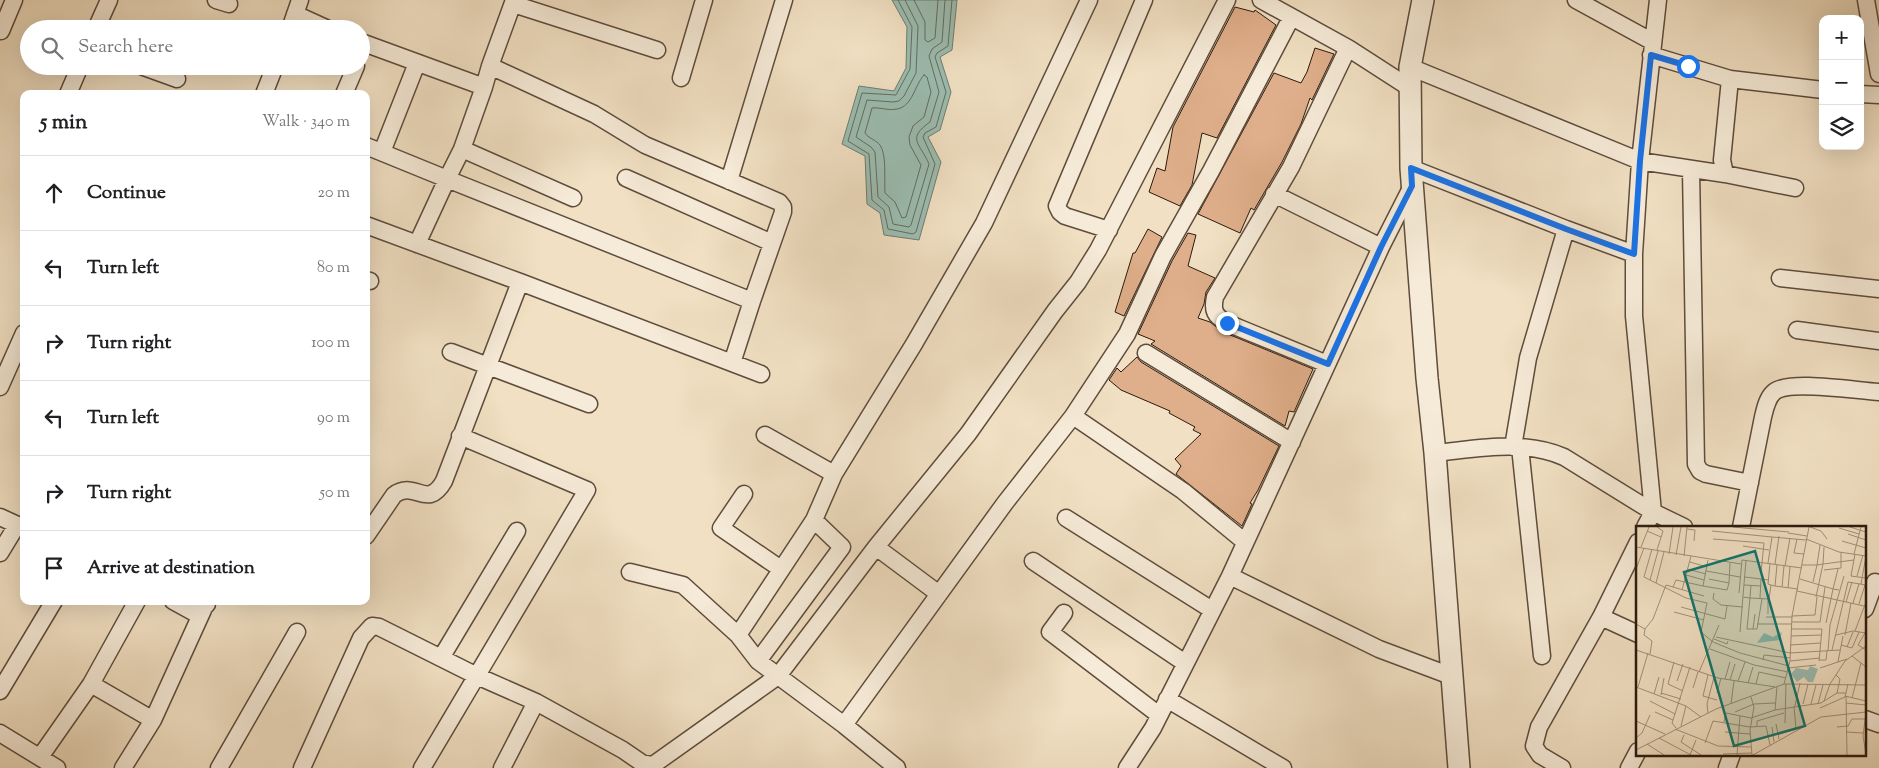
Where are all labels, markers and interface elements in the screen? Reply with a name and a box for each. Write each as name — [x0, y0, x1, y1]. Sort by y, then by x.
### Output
map controls — [1819, 15, 1864, 150]
button: + — [1819, 15, 1864, 60]
search box — [20, 20, 370, 75]
icon: search — [38, 34, 66, 62]
text: Search here — [78, 34, 173, 61]
route start — [1677, 55, 1700, 78]
button: − — [1819, 60, 1864, 105]
button: layers — [1819, 105, 1864, 150]
text: 5 min — [40, 108, 87, 138]
text: Walk · 340 m — [262, 111, 350, 134]
icon: ahead — [40, 179, 68, 207]
text: Continue — [87, 180, 166, 207]
text: 20 m — [317, 182, 350, 205]
icon: left — [40, 254, 68, 282]
text: Turn left — [87, 255, 159, 282]
text: 80 m — [317, 257, 350, 280]
route end — [1216, 312, 1239, 335]
icon: right — [40, 329, 68, 357]
text: Turn right — [87, 330, 171, 357]
text: 100 m — [311, 332, 350, 355]
icon: left — [40, 404, 68, 432]
text: Turn left — [87, 405, 159, 432]
text: 90 m — [317, 407, 350, 430]
icon: right — [40, 479, 68, 507]
text: Turn right — [87, 480, 171, 507]
text: 50 m — [319, 482, 350, 505]
inset map — [1636, 526, 1866, 756]
icon: arrive — [40, 554, 68, 582]
text: Arrive at destination — [87, 555, 255, 582]

